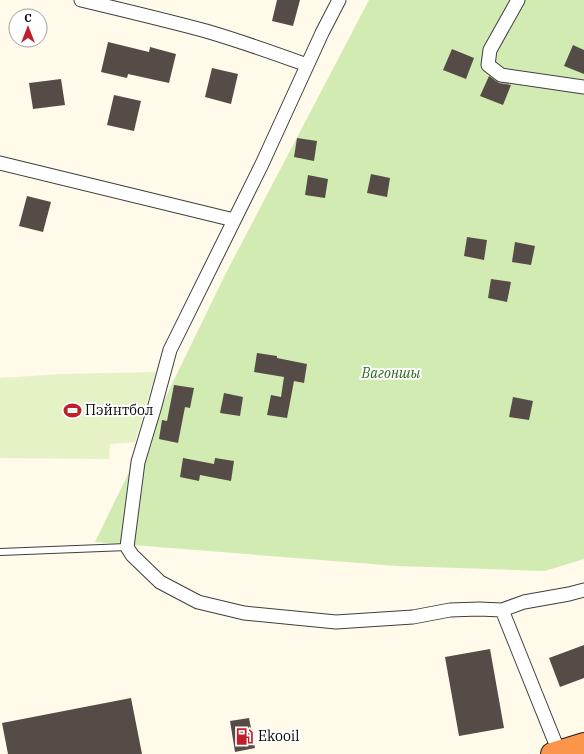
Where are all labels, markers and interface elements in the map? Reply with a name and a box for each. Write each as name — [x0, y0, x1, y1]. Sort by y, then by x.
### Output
north arrow — [8, 8, 48, 48]
text: С — [24, 11, 32, 25]
park label: Вагоншы — [361, 364, 421, 382]
sports icon: Пэйнтбол — [62, 400, 82, 420]
place label: Пэйнтбол — [85, 401, 153, 419]
fuel station icon: Ekooil — [235, 726, 255, 746]
place label: Ekooil — [258, 727, 299, 745]

